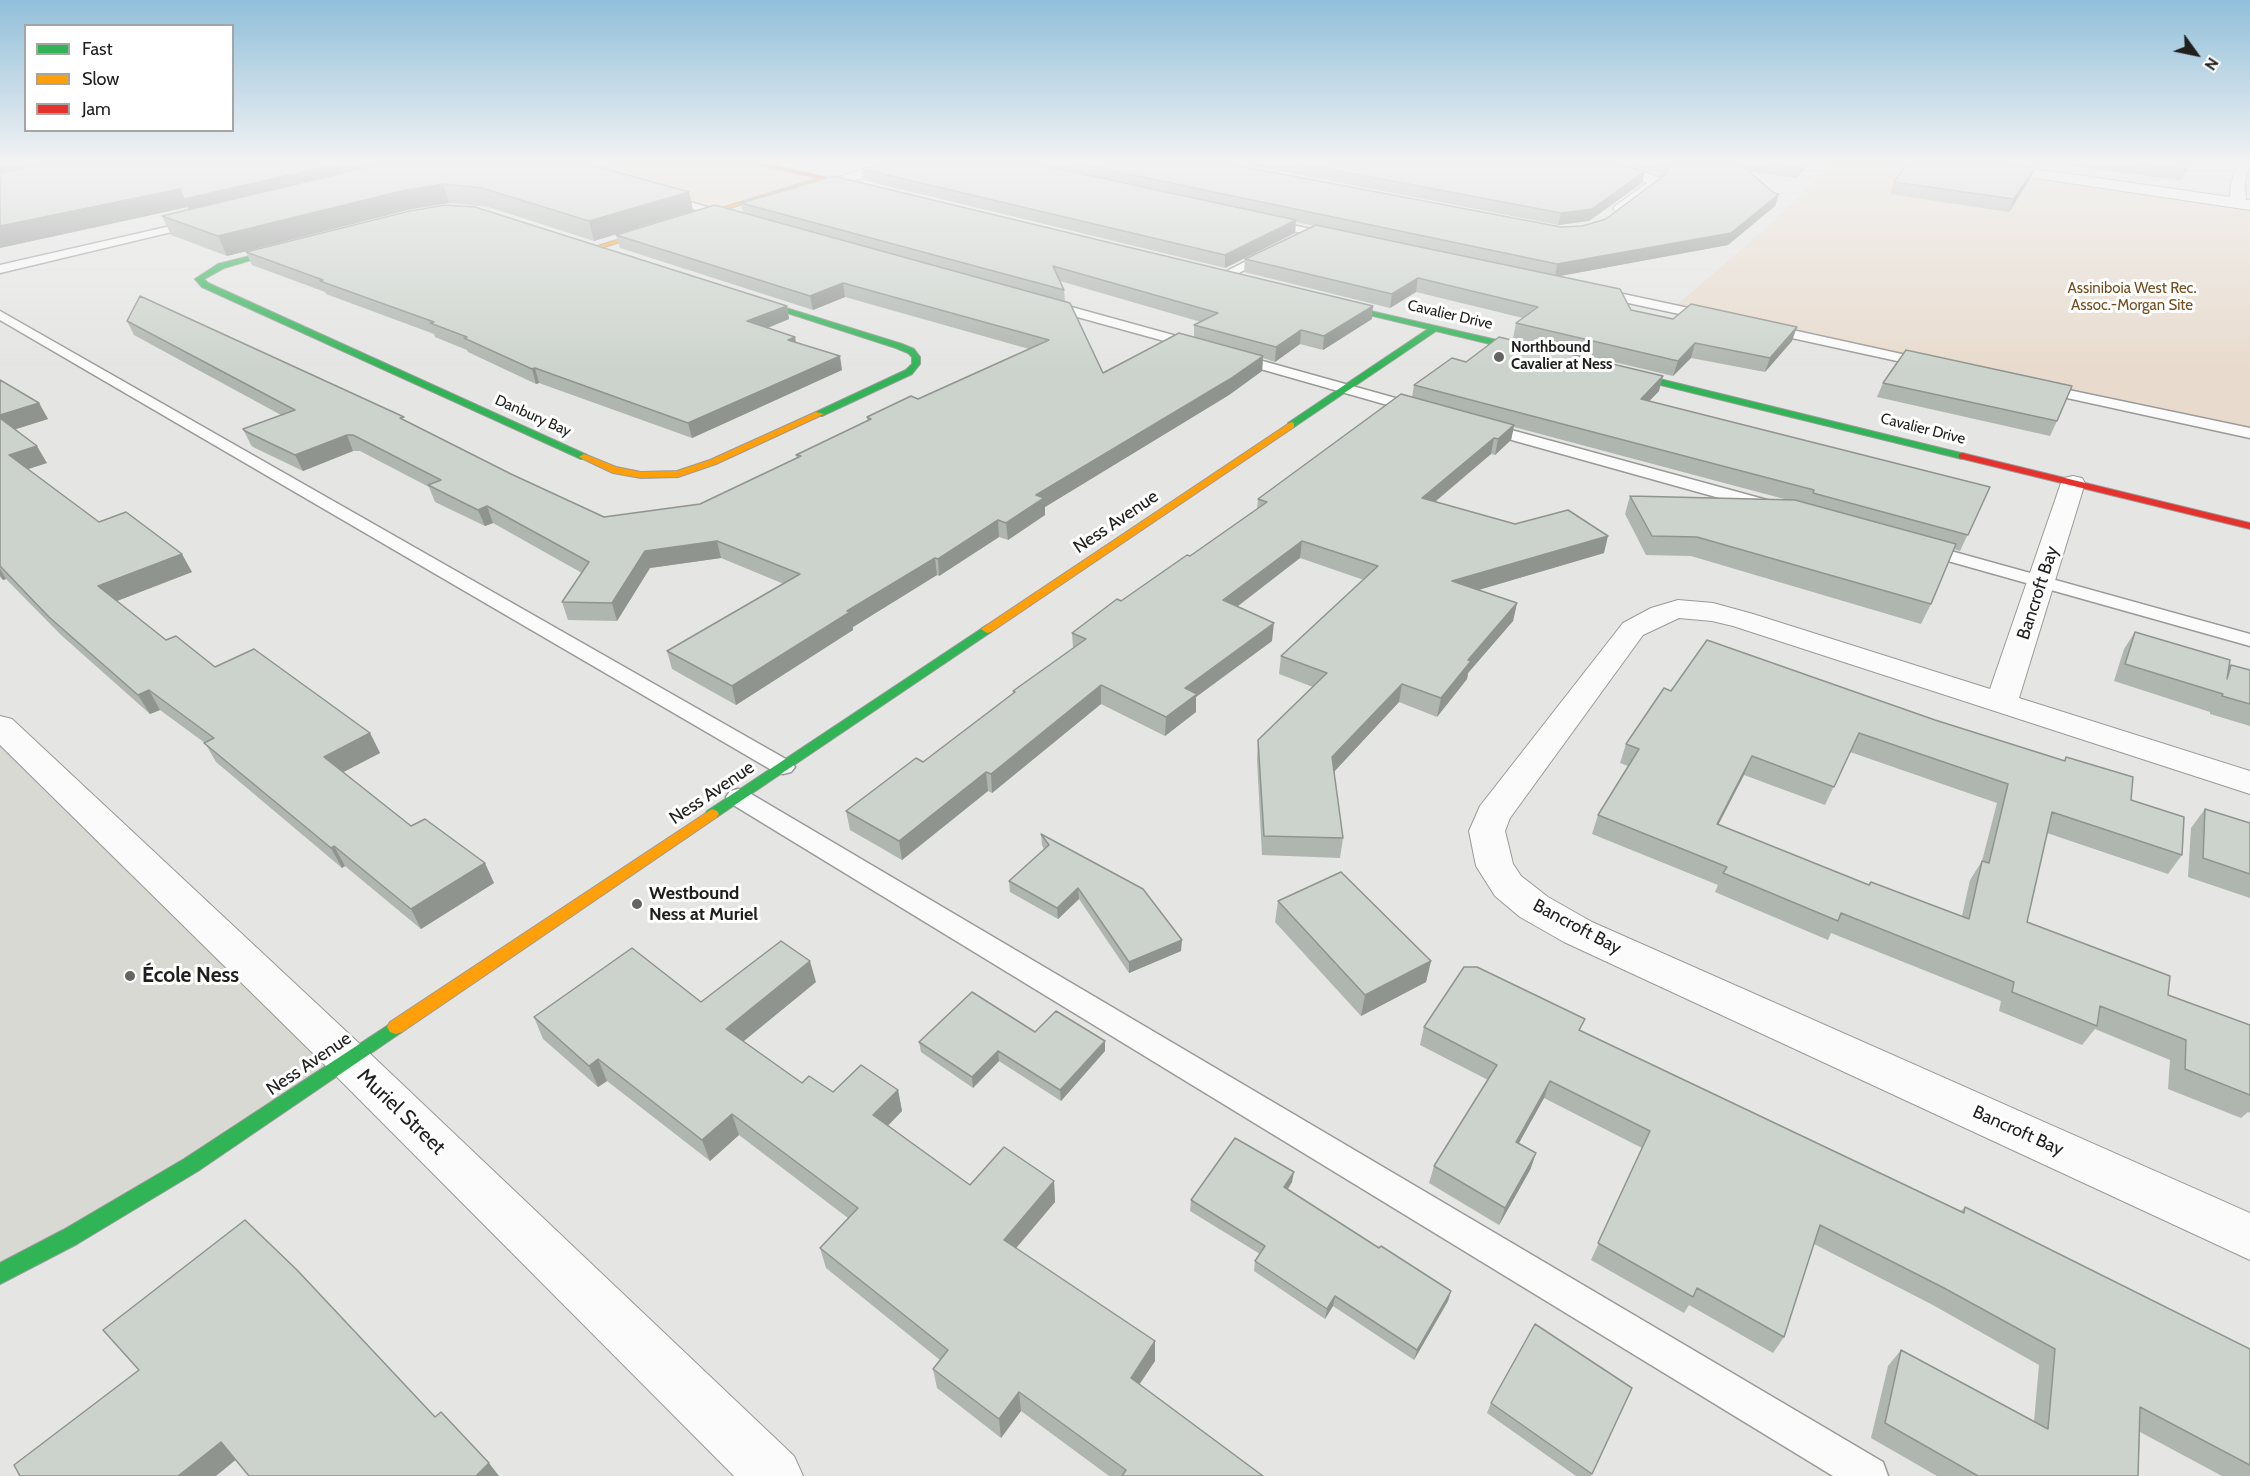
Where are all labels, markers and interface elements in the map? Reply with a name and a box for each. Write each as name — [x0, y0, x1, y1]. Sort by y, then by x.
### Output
legend — [24, 24, 234, 132]
north arrow — [2166, 24, 2226, 84]
text: Fast — [82, 38, 113, 60]
text: N — [2200, 54, 2223, 74]
text: Slow — [82, 68, 119, 90]
text: Jam — [82, 98, 111, 120]
park label: Assiniboia West Rec. Assoc.-Morgan Site — [2067, 280, 2197, 315]
street label: Cavalier Drive — [1406, 296, 1494, 334]
place label: Northbound Cavalier at Ness — [1511, 339, 1612, 374]
marker: Northbound Cavalier at Ness — [1492, 350, 1506, 364]
street label: Danbury Bay — [492, 391, 574, 441]
street label: Cavalier Drive — [1879, 410, 1967, 448]
street label: Ness Avenue — [1069, 486, 1163, 558]
street label: Bancroft Bay — [2013, 544, 2063, 642]
street label: Ness Avenue — [665, 757, 759, 829]
place label: Westbound Ness at Muriel — [649, 883, 758, 926]
street label: Bancroft Bay — [1529, 895, 1625, 959]
marker: Westbound Ness at Muriel — [630, 897, 644, 911]
place label: École Ness — [142, 963, 239, 989]
marker: École Ness — [123, 969, 137, 983]
street label: Ness Avenue — [262, 1028, 356, 1100]
street label: Muriel Street — [351, 1064, 451, 1160]
street label: Bancroft Bay — [1969, 1101, 2067, 1161]

